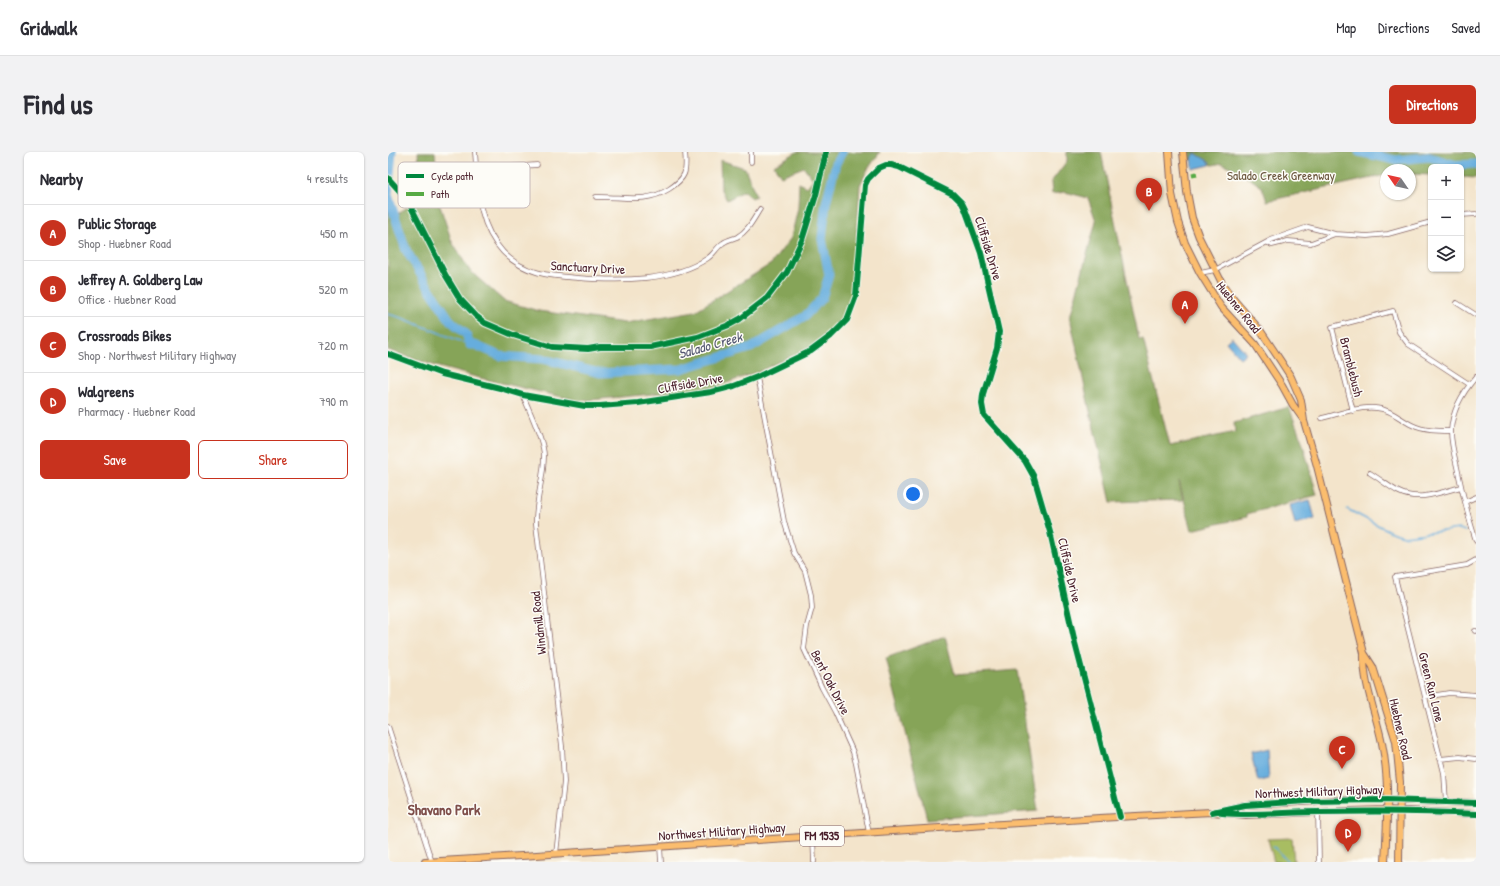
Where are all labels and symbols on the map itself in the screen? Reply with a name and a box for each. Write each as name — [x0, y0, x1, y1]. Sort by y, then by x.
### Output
legend — [398, 162, 530, 208]
north arrow — [1380, 164, 1416, 200]
park label: Salado Creek Greenway — [1227, 166, 1335, 184]
text: Cycle path — [431, 169, 474, 183]
pin: B — [1136, 178, 1162, 211]
text: Path — [431, 187, 449, 201]
street label: Cliffside Drive — [971, 214, 1007, 282]
street label: Sanctuary Drive — [550, 256, 626, 278]
street label: Huebner Road — [1212, 277, 1266, 337]
pin: A — [1172, 291, 1198, 324]
water label: Salado Creek — [676, 326, 745, 363]
street label: Bramblebush — [1336, 335, 1368, 399]
street label: Cliffside Drive — [656, 368, 724, 398]
your location — [903, 484, 923, 504]
street label: Cliffside Drive — [1054, 536, 1086, 604]
street label: Windmill Road — [526, 590, 550, 656]
street label: Bent Oak Drive — [807, 647, 855, 717]
street label: Green Run Lane — [1415, 650, 1449, 724]
street label: Huebner Road — [1385, 697, 1417, 761]
pin: C — [1329, 736, 1355, 769]
street label: Northwest Military Highway — [1255, 780, 1384, 802]
district label: Shavano Park — [408, 799, 481, 820]
street label: Northwest Military Highway — [658, 818, 787, 844]
pin: D — [1335, 819, 1361, 852]
road number: FM 1535 — [800, 826, 844, 846]

